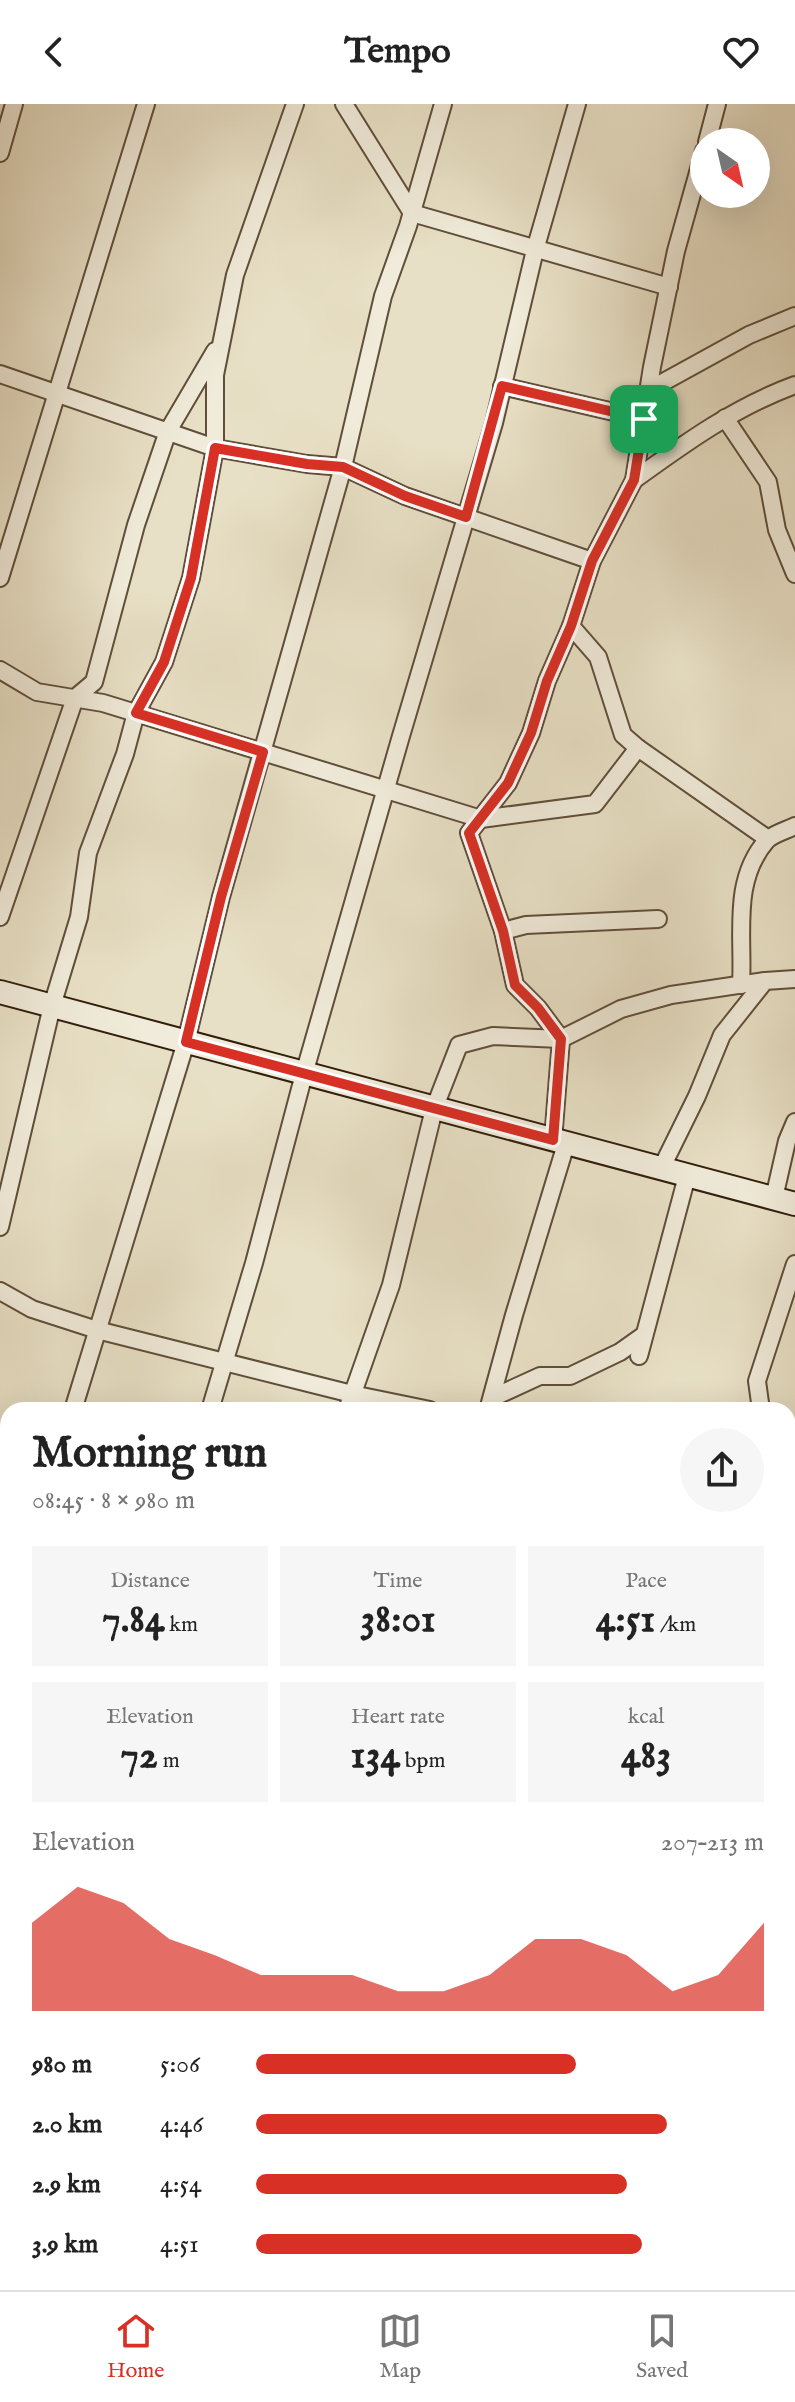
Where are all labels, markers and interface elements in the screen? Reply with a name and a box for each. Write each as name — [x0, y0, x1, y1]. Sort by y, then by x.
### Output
text: Tempo — [344, 29, 451, 75]
icon: back — [32, 30, 76, 74]
icon: heart — [719, 30, 763, 74]
north arrow — [690, 128, 770, 208]
map controls — [690, 128, 770, 208]
pin — [610, 385, 678, 453]
icon: arrive — [622, 397, 666, 441]
text: Morning run — [32, 1426, 267, 1482]
button: share — [680, 1428, 764, 1512]
text: 08:45 · 8 × 980 m — [32, 1484, 195, 1517]
text: Distance — [110, 1567, 190, 1595]
text: Time — [374, 1567, 422, 1595]
text: Pace — [625, 1567, 667, 1595]
text: 7.84 — [102, 1595, 165, 1646]
text: 38:01 — [360, 1595, 436, 1646]
text: 4:51 — [596, 1595, 655, 1646]
text: km — [165, 1611, 198, 1639]
text: /km — [655, 1611, 696, 1639]
text: Elevation — [106, 1703, 194, 1731]
text: Heart rate — [351, 1703, 445, 1731]
text: kcal — [628, 1703, 664, 1731]
text: 72 — [120, 1731, 158, 1782]
text: 134 — [351, 1731, 400, 1782]
text: 483 — [621, 1731, 671, 1782]
text: m — [158, 1747, 180, 1775]
text: bpm — [400, 1747, 445, 1775]
text: Elevation — [32, 1826, 135, 1859]
text: 207–213 m — [661, 1826, 764, 1859]
text: 980 m — [32, 2048, 92, 2081]
text: 5:06 — [160, 2048, 200, 2081]
text: 2.0 km — [32, 2108, 102, 2141]
text: 4:46 — [160, 2108, 203, 2141]
text: 2.9 km — [32, 2168, 101, 2201]
text: 4:54 — [160, 2168, 202, 2201]
text: 3.9 km — [32, 2228, 98, 2261]
text: 4:51 — [160, 2228, 199, 2261]
tab: Home — [107, 2309, 164, 2385]
tab: Map — [378, 2309, 422, 2385]
tab: Saved — [636, 2309, 688, 2385]

